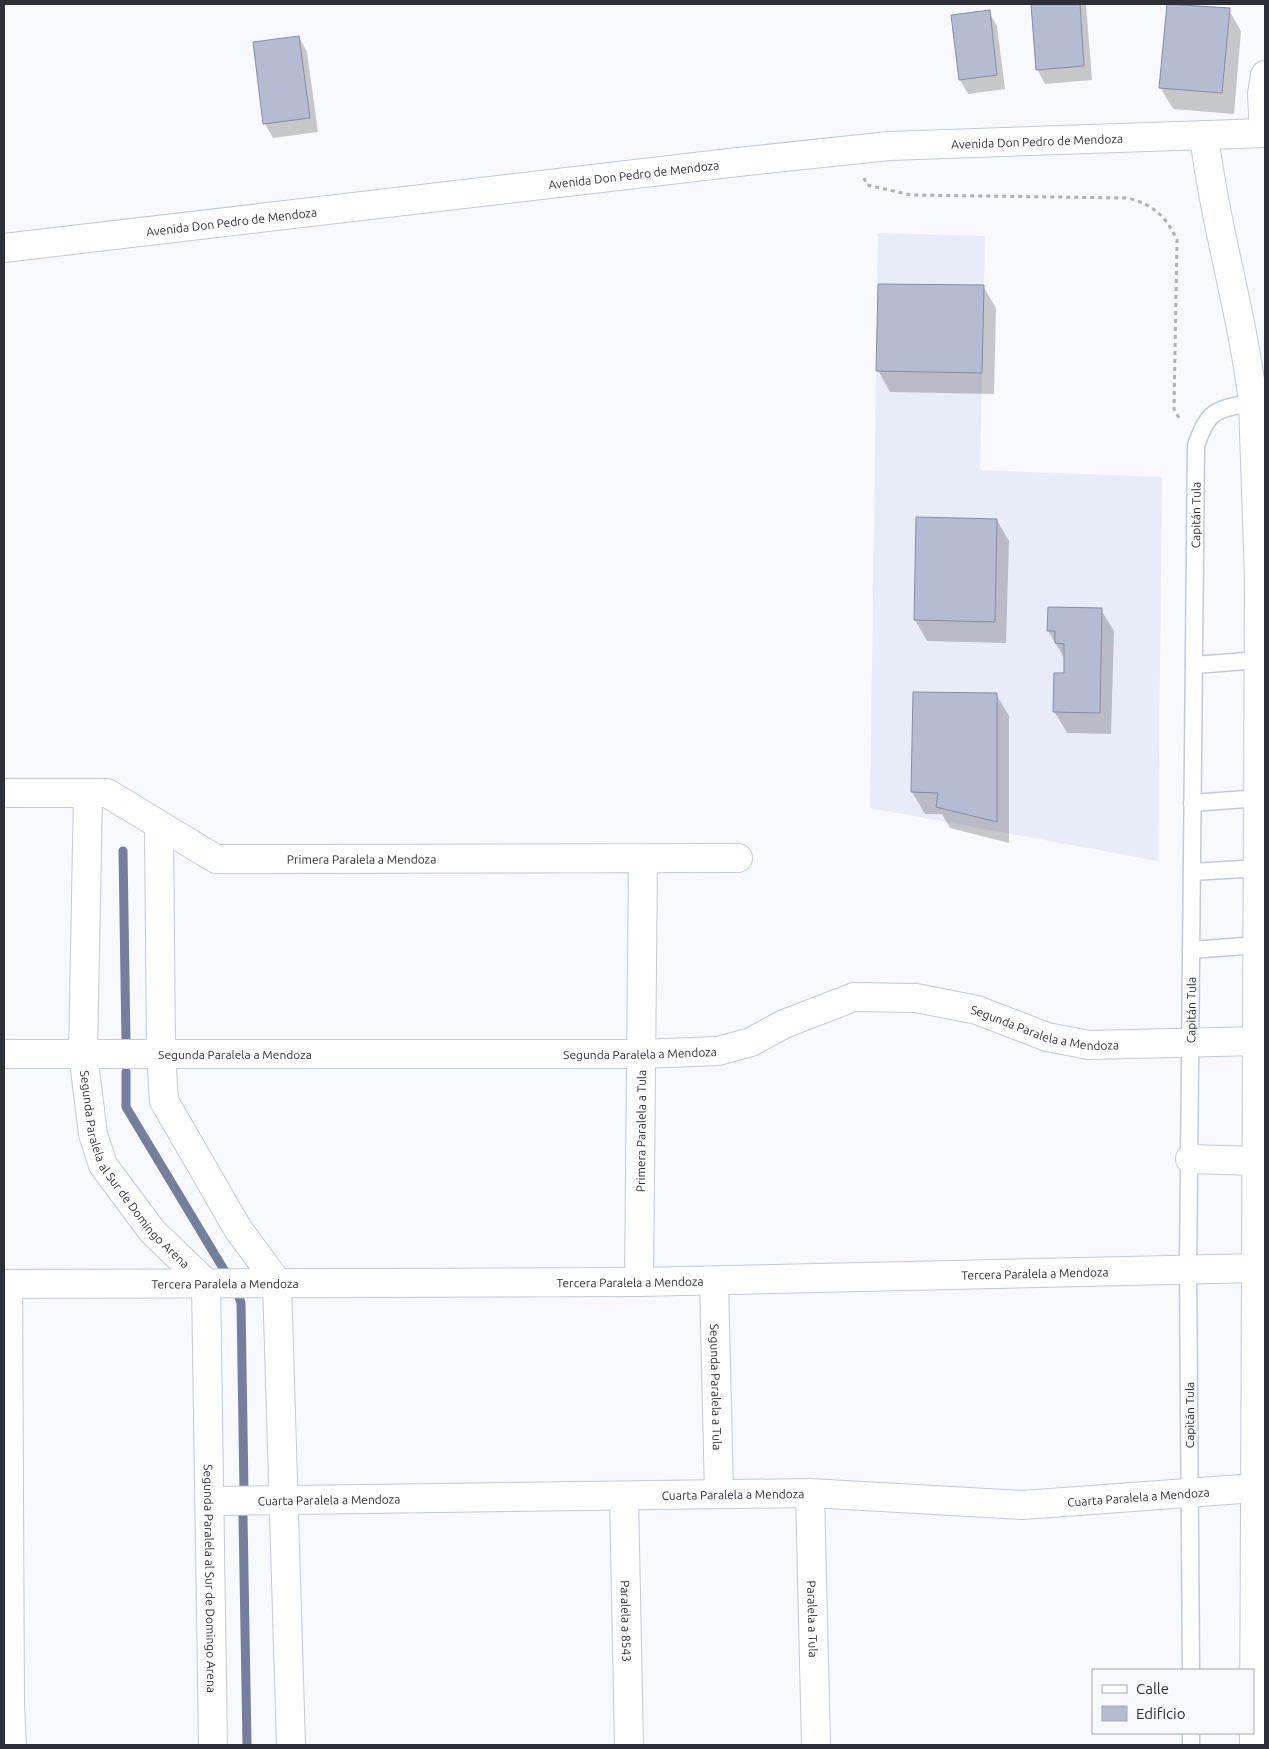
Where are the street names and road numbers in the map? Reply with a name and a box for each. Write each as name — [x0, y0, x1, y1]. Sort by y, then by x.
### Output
street label: Avenida Don Pedro de Mendoza — [951, 131, 1123, 150]
street label: Avenida Don Pedro de Mendoza — [548, 158, 720, 191]
street label: Avenida Don Pedro de Mendoza — [145, 205, 318, 238]
street label: Capitán Tula — [1189, 482, 1202, 548]
street label: Primera Paralela a Mendoza — [287, 852, 436, 865]
street label: Capitán Tula — [1184, 977, 1197, 1043]
street label: Segunda Paralela a Mendoza — [970, 1002, 1119, 1052]
street label: Segunda Paralela a Mendoza — [563, 1045, 717, 1061]
street label: Segunda Paralela a Mendoza — [158, 1048, 312, 1061]
street label: Segunda Paralela al Sur de Domingo Arena — [79, 1070, 192, 1270]
street label: Primera Paralela a Tula — [633, 1070, 648, 1192]
street label: Tercera Paralela a Mendoza — [961, 1265, 1109, 1281]
street label: Tercera Paralela a Mendoza — [556, 1274, 704, 1289]
street label: Tercera Paralela a Mendoza — [151, 1277, 299, 1290]
street label: Segunda Paralela a Tula — [709, 1323, 724, 1451]
street label: Capitán Tula — [1183, 1382, 1196, 1448]
street label: Segunda Paralela al Sur de Domingo Arena — [202, 1464, 219, 1693]
street label: Cuarta Paralela a Mendoza — [1067, 1485, 1210, 1508]
street label: Cuarta Paralela a Mendoza — [661, 1487, 804, 1501]
street label: Cuarta Paralela a Mendoza — [258, 1492, 400, 1507]
street label: Paralela a 8543 — [619, 1580, 634, 1662]
street label: Paralela a Tula — [806, 1580, 820, 1658]

